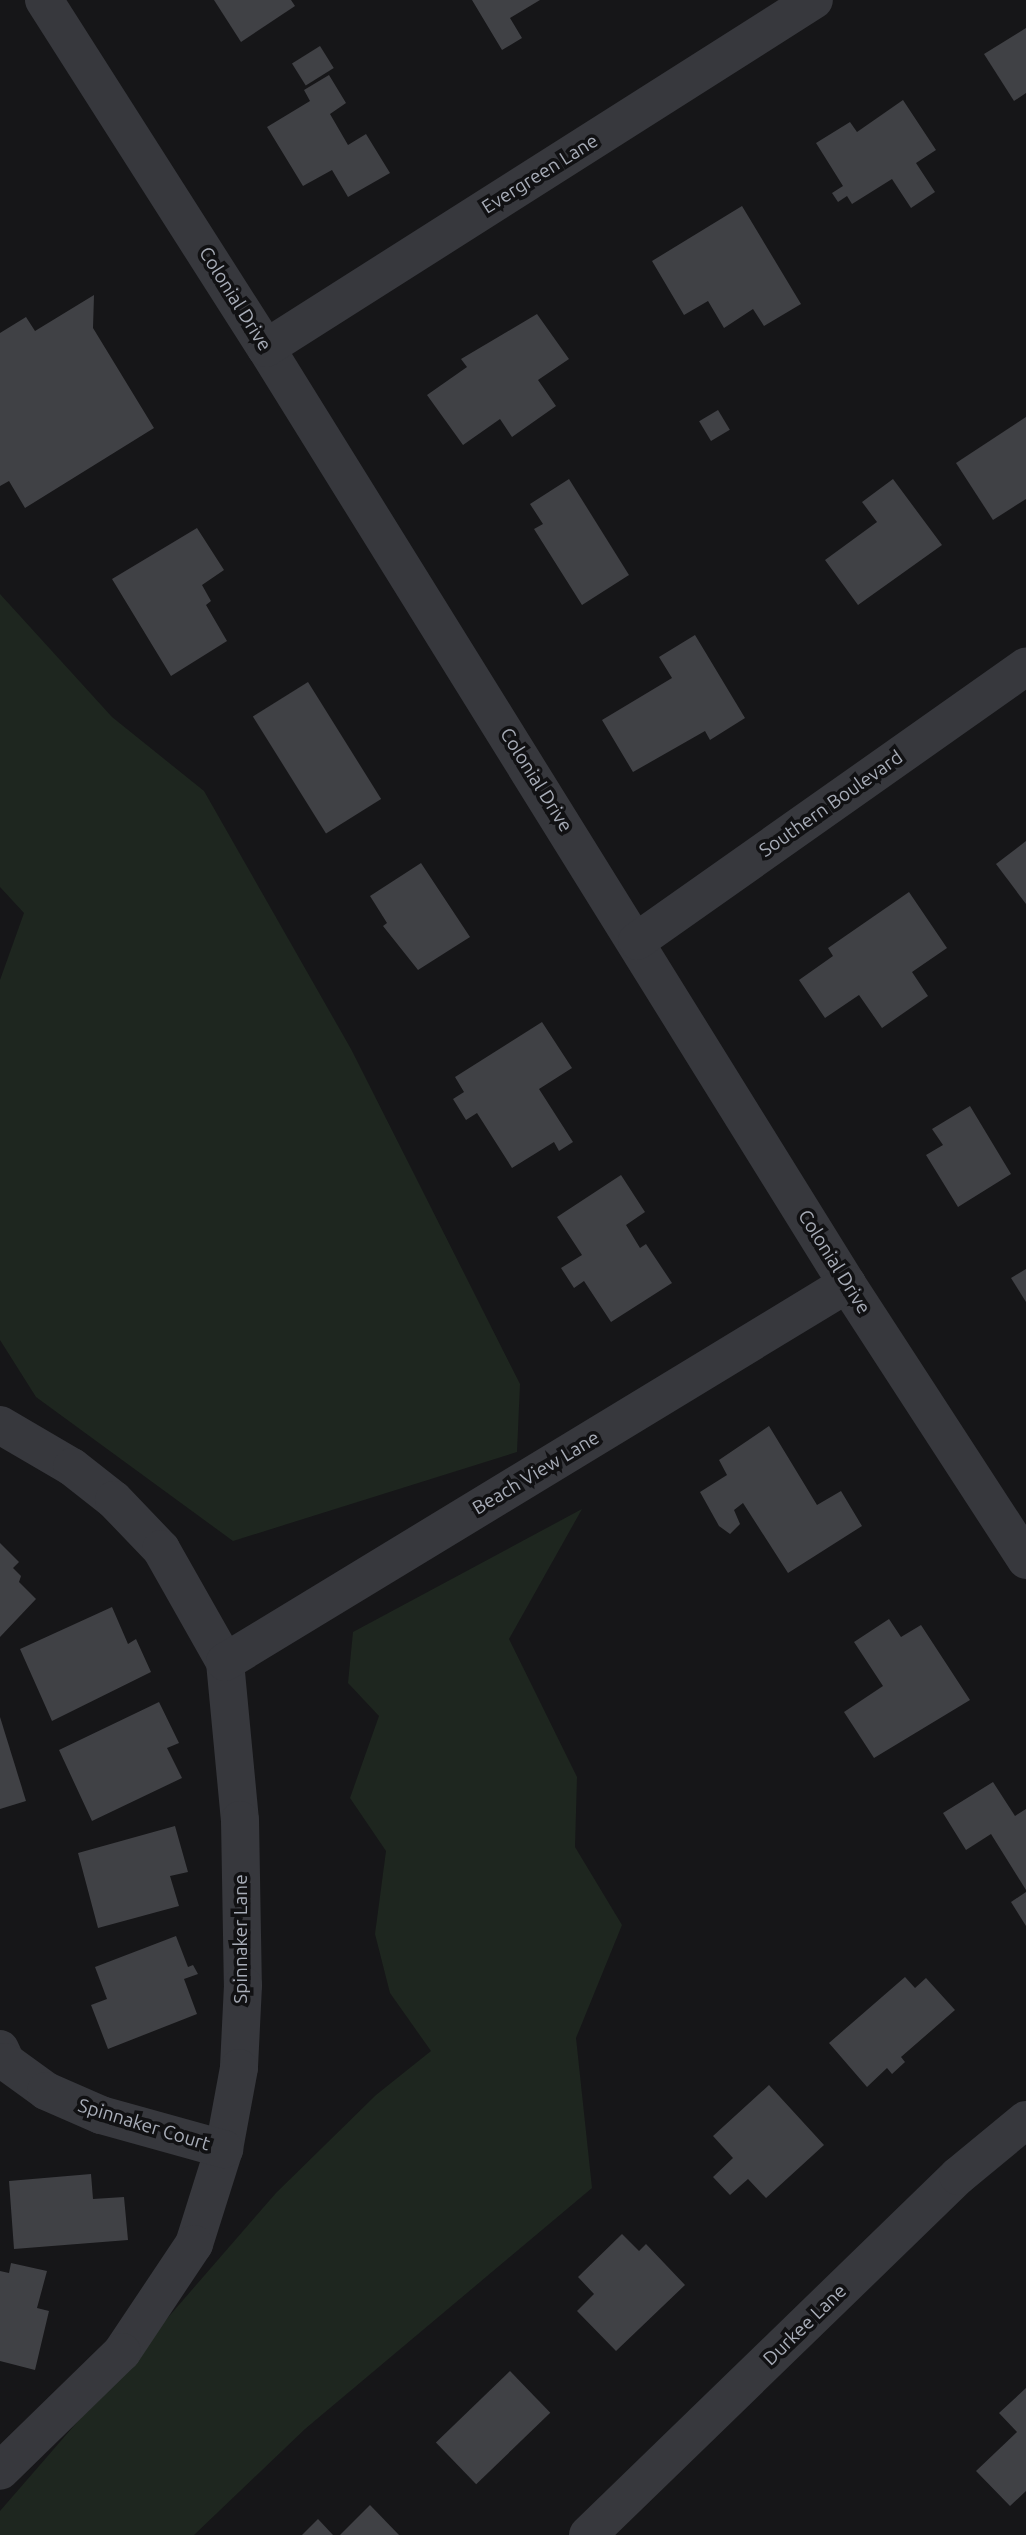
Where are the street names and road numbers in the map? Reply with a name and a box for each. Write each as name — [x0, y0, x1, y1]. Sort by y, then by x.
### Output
street label: Evergreen Lane — [478, 129, 602, 219]
street label: Colonial Drive — [194, 243, 276, 355]
street label: Colonial Drive — [495, 724, 577, 836]
street label: Southern Boulevard — [755, 746, 907, 862]
street label: Colonial Drive — [793, 1206, 875, 1318]
street label: Beach View Lane — [468, 1426, 604, 1520]
street label: Spinnaker Lane — [230, 1874, 252, 2004]
street label: Spinnaker Court — [75, 2094, 213, 2156]
street label: Durkee Lane — [759, 2280, 851, 2370]

